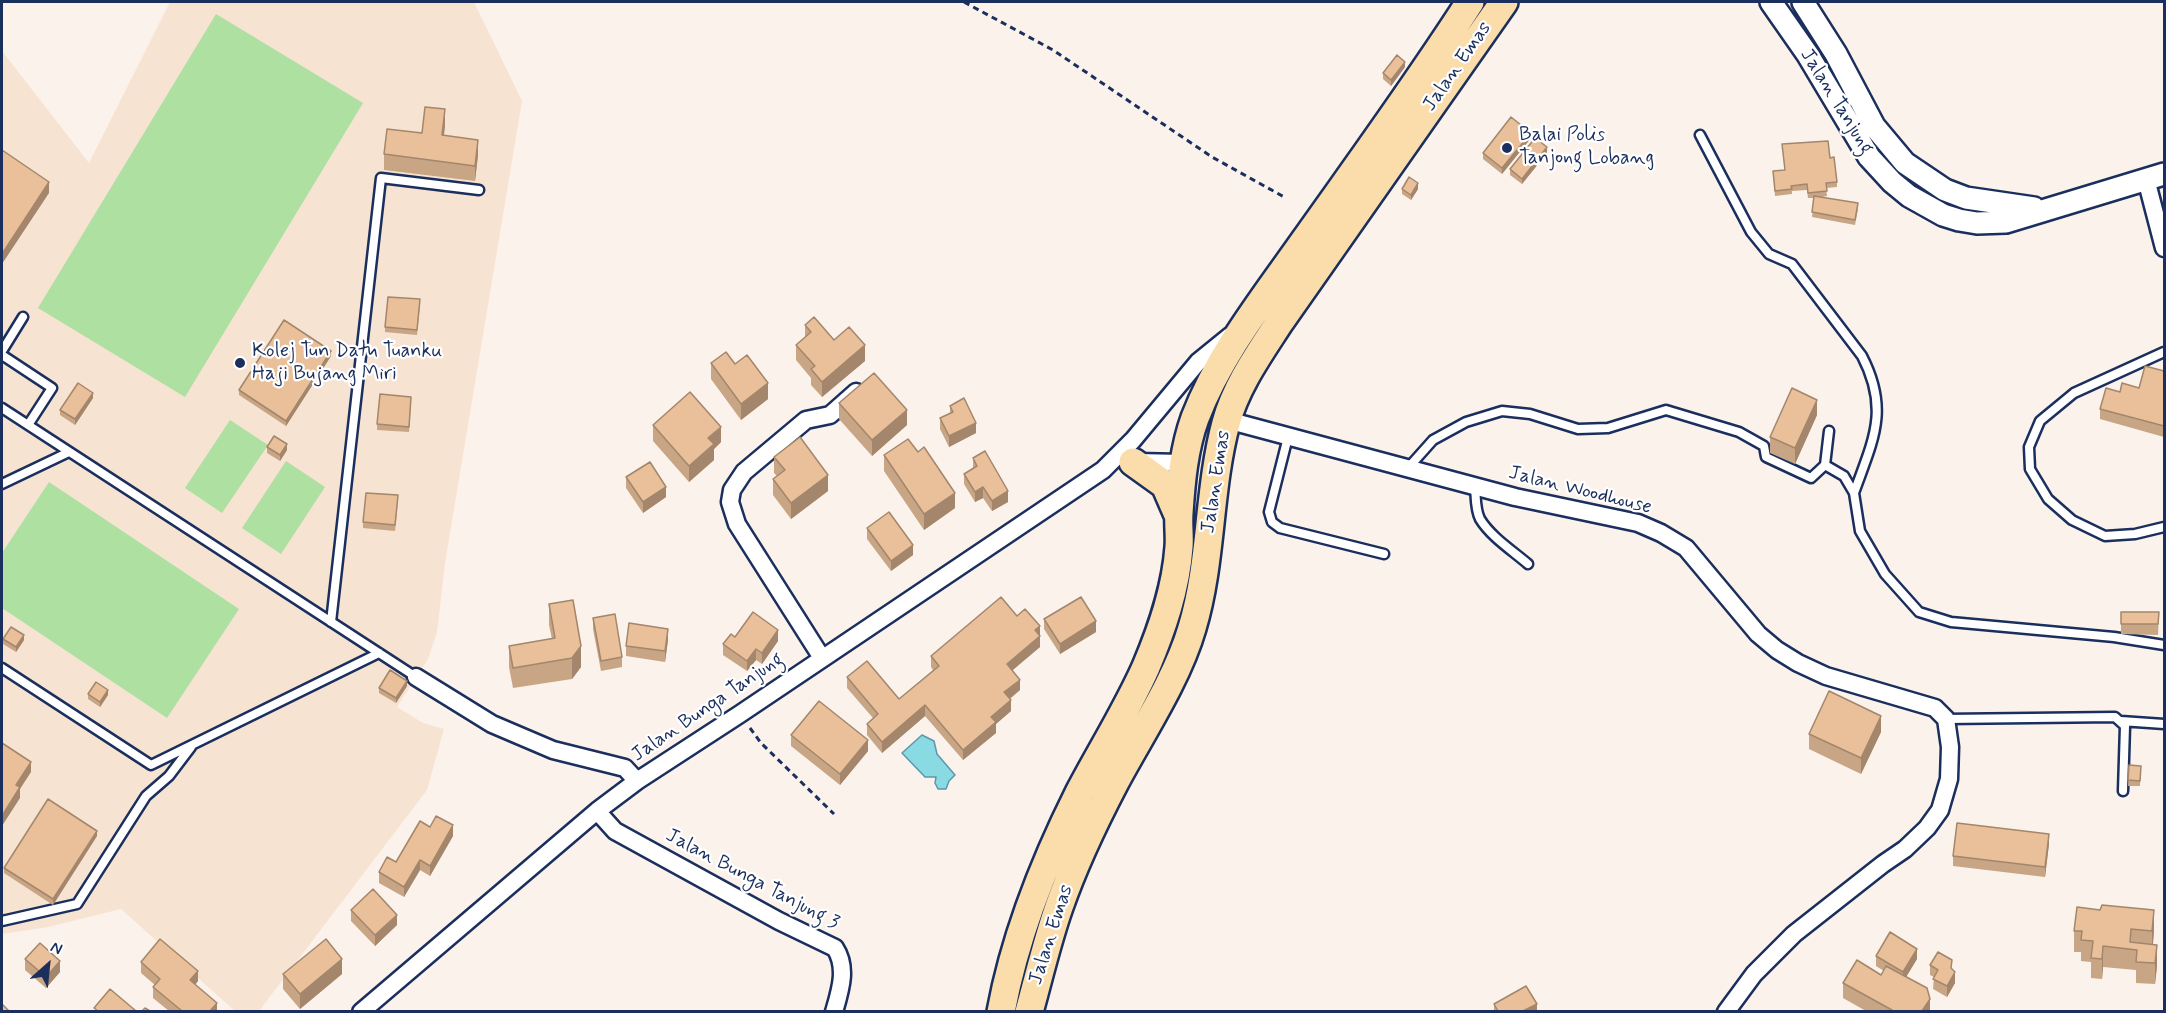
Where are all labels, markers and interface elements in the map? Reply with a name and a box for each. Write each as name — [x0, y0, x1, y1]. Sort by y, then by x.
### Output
street label: Jalan Emas — [1418, 18, 1498, 116]
street label: Jalan Tanjung — [1794, 45, 1878, 159]
place label: Balai Polis Tanjong Lobang — [1519, 124, 1654, 171]
marker: Balai Polis Tanjong Lobang — [1500, 141, 1514, 155]
place label: Kolej Tun Datu Tuanku Haji Bujang Miri — [252, 340, 442, 387]
marker: Kolej Tun Datu Tuanku Haji Bujang Miri — [233, 356, 247, 370]
street label: Jalan Emas — [1197, 429, 1237, 535]
street label: Jalan Woodhouse — [1506, 462, 1654, 520]
street label: Jalan Bunga Tanjung — [627, 648, 789, 768]
street label: Jalan Bunga Tanjung 3 — [661, 824, 843, 936]
street label: Jalan Emas — [1025, 882, 1079, 988]
north arrow — [18, 935, 78, 995]
text: N — [47, 937, 66, 960]

